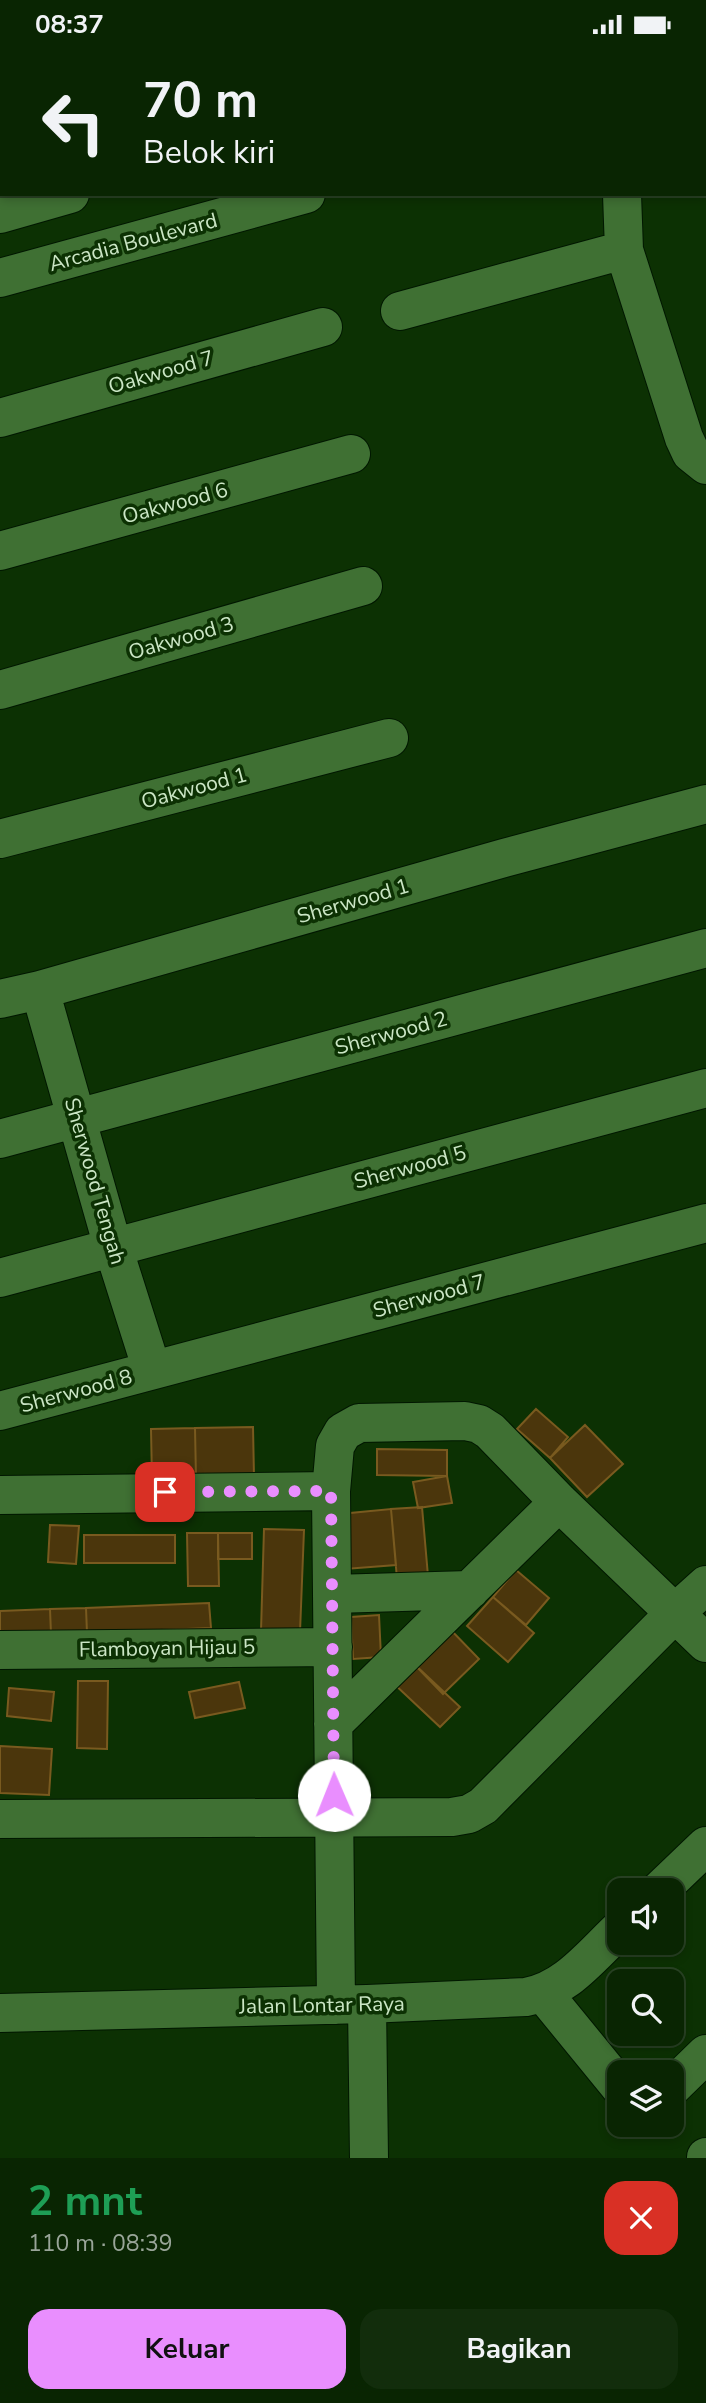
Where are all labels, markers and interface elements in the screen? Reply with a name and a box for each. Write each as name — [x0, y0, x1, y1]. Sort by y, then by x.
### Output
text: 08:37 — [35, 7, 104, 42]
text: 70 m — [143, 67, 258, 134]
icon: left — [28, 77, 119, 168]
text: Belok kiri — [143, 131, 275, 174]
street label: Arcadia Boulevard — [46, 206, 220, 278]
street label: Oakwood 7 — [105, 344, 217, 400]
street label: Oakwood 6 — [119, 475, 231, 531]
street label: Oakwood 3 — [125, 610, 237, 666]
street label: Oakwood 1 — [138, 760, 250, 816]
street label: Sherwood 1 — [294, 872, 412, 930]
street label: Sherwood 2 — [332, 1005, 450, 1061]
street label: Sherwood Tengah — [58, 1094, 132, 1268]
street label: Sherwood 5 — [351, 1139, 469, 1195]
street label: Sherwood 7 — [370, 1268, 488, 1324]
street label: Sherwood 8 — [17, 1363, 135, 1419]
pin — [135, 1462, 195, 1522]
icon: arrive — [146, 1473, 184, 1511]
street label: Flamboyan Hijau 5 — [79, 1632, 255, 1664]
position arrow — [297, 1758, 371, 1832]
map controls — [607, 1878, 684, 2137]
button: sound — [607, 1878, 684, 1955]
button: search — [607, 1969, 684, 2046]
street label: Jalan Lontar Raya — [238, 1990, 405, 2020]
button: layers — [607, 2060, 684, 2137]
text: 2 mnt — [28, 2173, 142, 2230]
button: close — [604, 2181, 678, 2255]
text: 110 m · 08:39 — [28, 2228, 173, 2259]
button: Keluar — [28, 2309, 346, 2389]
button: Bagikan — [360, 2309, 678, 2389]

